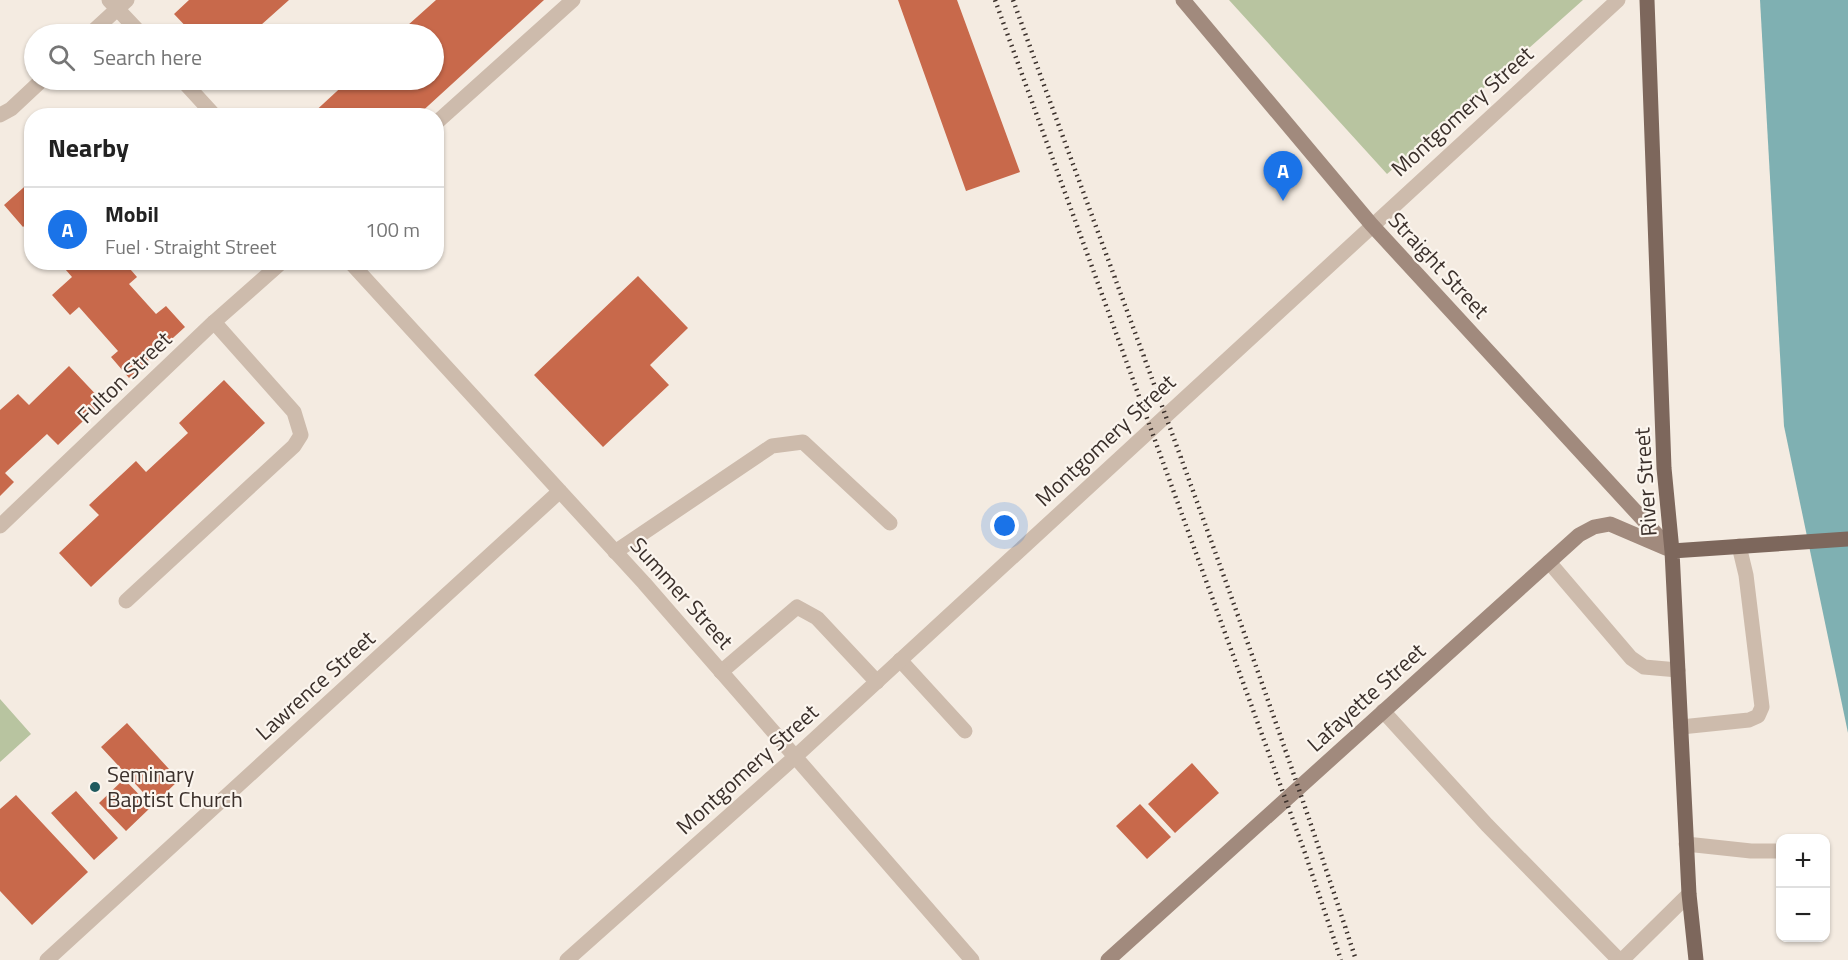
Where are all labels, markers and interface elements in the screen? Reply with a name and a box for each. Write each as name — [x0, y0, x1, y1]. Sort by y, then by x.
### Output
search box — [24, 24, 444, 90]
street label: Montgomery Street — [1383, 37, 1541, 184]
text: Search here — [93, 40, 202, 74]
icon: search — [45, 41, 78, 74]
text: Nearby — [48, 128, 129, 167]
pin: A — [1264, 152, 1302, 201]
text: Mobil — [105, 197, 159, 231]
street label: Straight Street — [1380, 204, 1498, 326]
text: A — [61, 214, 74, 245]
text: 100 m — [365, 214, 420, 245]
text: Fuel · Straight Street — [105, 231, 277, 262]
street label: Fulton Street — [69, 323, 179, 431]
street label: Montgomery Street — [1027, 365, 1183, 514]
street label: River Street — [1624, 426, 1666, 538]
your location — [990, 511, 1019, 540]
street label: Summer Street — [622, 529, 742, 657]
street label: Lawrence Street — [248, 622, 383, 748]
street label: Lafayette Street — [1299, 634, 1433, 760]
street label: Montgomery Street — [668, 695, 826, 842]
place label: Seminary Baptist Church — [107, 757, 243, 816]
marker: Seminary Baptist Church — [88, 780, 102, 794]
map controls — [1776, 834, 1830, 942]
button: + — [1776, 834, 1830, 888]
button: − — [1776, 888, 1830, 942]

